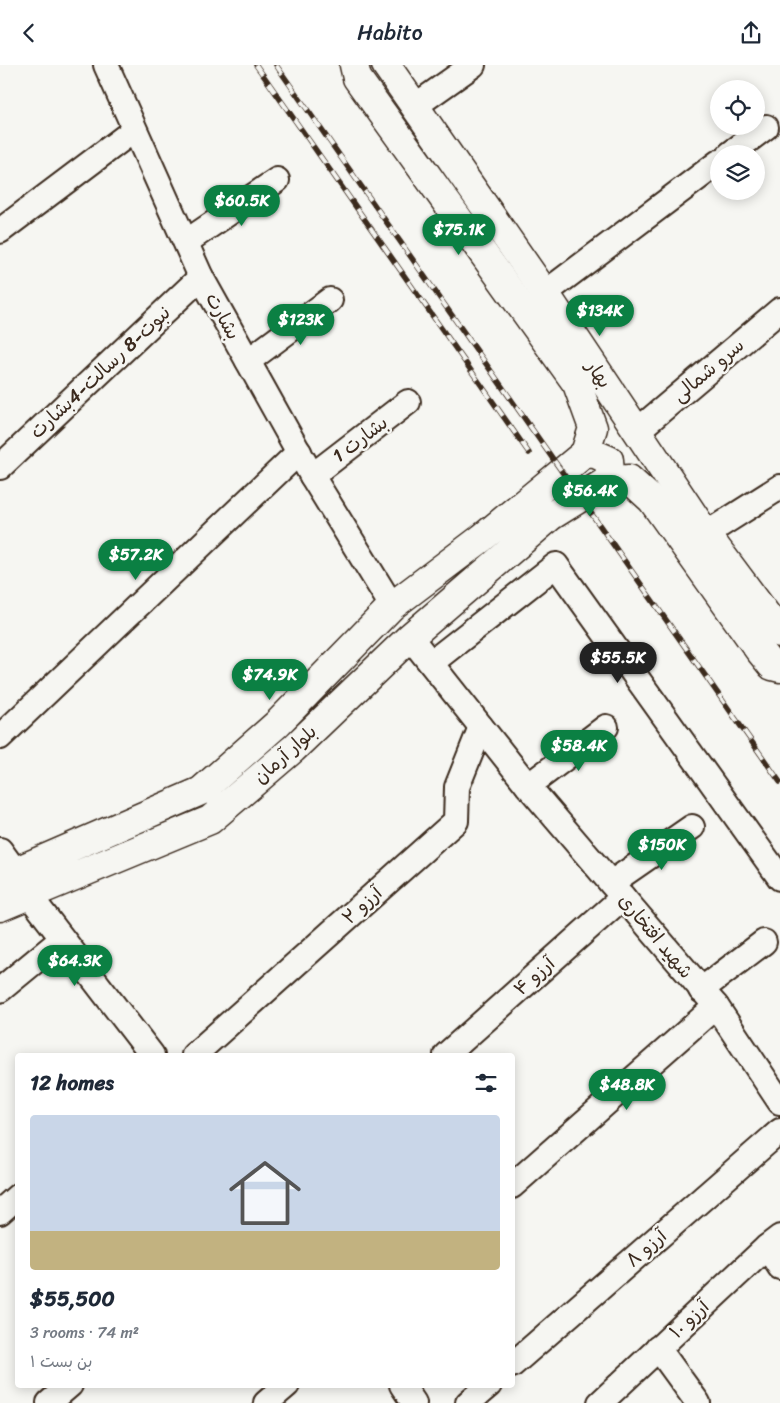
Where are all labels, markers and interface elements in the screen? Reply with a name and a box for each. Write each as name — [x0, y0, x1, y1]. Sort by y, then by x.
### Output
text: Habito — [357, 13, 423, 52]
icon: back — [15, 19, 43, 47]
icon: share — [737, 19, 765, 47]
map controls — [710, 80, 765, 200]
button: locate — [710, 80, 765, 135]
button: layers — [710, 145, 765, 200]
pin: $60.5K — [201, 185, 283, 227]
text: $60.5K — [215, 186, 269, 215]
pin: $75.1K — [418, 213, 500, 256]
text: $75.1K — [433, 215, 485, 244]
street label: بشارت — [196, 286, 250, 346]
pin: $134K — [565, 295, 635, 337]
text: $134K — [577, 296, 623, 325]
street label: نبوت-8 رسالت-4بشارت — [22, 297, 178, 447]
pin: $123K — [266, 303, 336, 346]
text: $123K — [278, 305, 324, 334]
street label: سرو شمالی — [664, 330, 752, 410]
street label: بهار — [576, 351, 621, 395]
street label: بشارت 1 — [325, 407, 395, 471]
pin: $56.4K — [549, 475, 631, 517]
text: $56.4K — [563, 476, 617, 505]
pin: $57.2K — [95, 539, 177, 581]
text: $57.2K — [109, 540, 163, 569]
pin: $55.5K — [577, 641, 659, 684]
text: $55.5K — [591, 643, 645, 672]
pin: $74.9K — [229, 659, 311, 701]
text: $74.9K — [243, 660, 297, 689]
street label: بلوار آرمان — [245, 716, 325, 792]
pin: $58.4K — [538, 729, 620, 772]
text: $58.4K — [552, 731, 606, 760]
pin: $150K — [627, 829, 697, 871]
text: $150K — [638, 830, 686, 859]
street label: آرزو ۲ — [334, 877, 391, 933]
street label: شهید افتخاری — [610, 886, 702, 986]
pin: $64.3K — [34, 945, 116, 987]
text: $64.3K — [48, 946, 102, 975]
street label: آرزو ۴ — [505, 947, 564, 1004]
text: 12 homes — [30, 1064, 114, 1102]
icon: filters — [472, 1069, 500, 1097]
pin: $48.8K — [586, 1069, 668, 1111]
text: $48.8K — [600, 1070, 654, 1099]
icon: home — [220, 1148, 310, 1238]
street label: آرزو ۸ — [618, 1220, 675, 1276]
text: $55,500 — [30, 1280, 115, 1318]
street label: آرزو ۱۰ — [661, 1290, 718, 1347]
text: 3 rooms · 74 m² — [30, 1318, 139, 1347]
text: بن بست ۱ — [30, 1347, 92, 1376]

